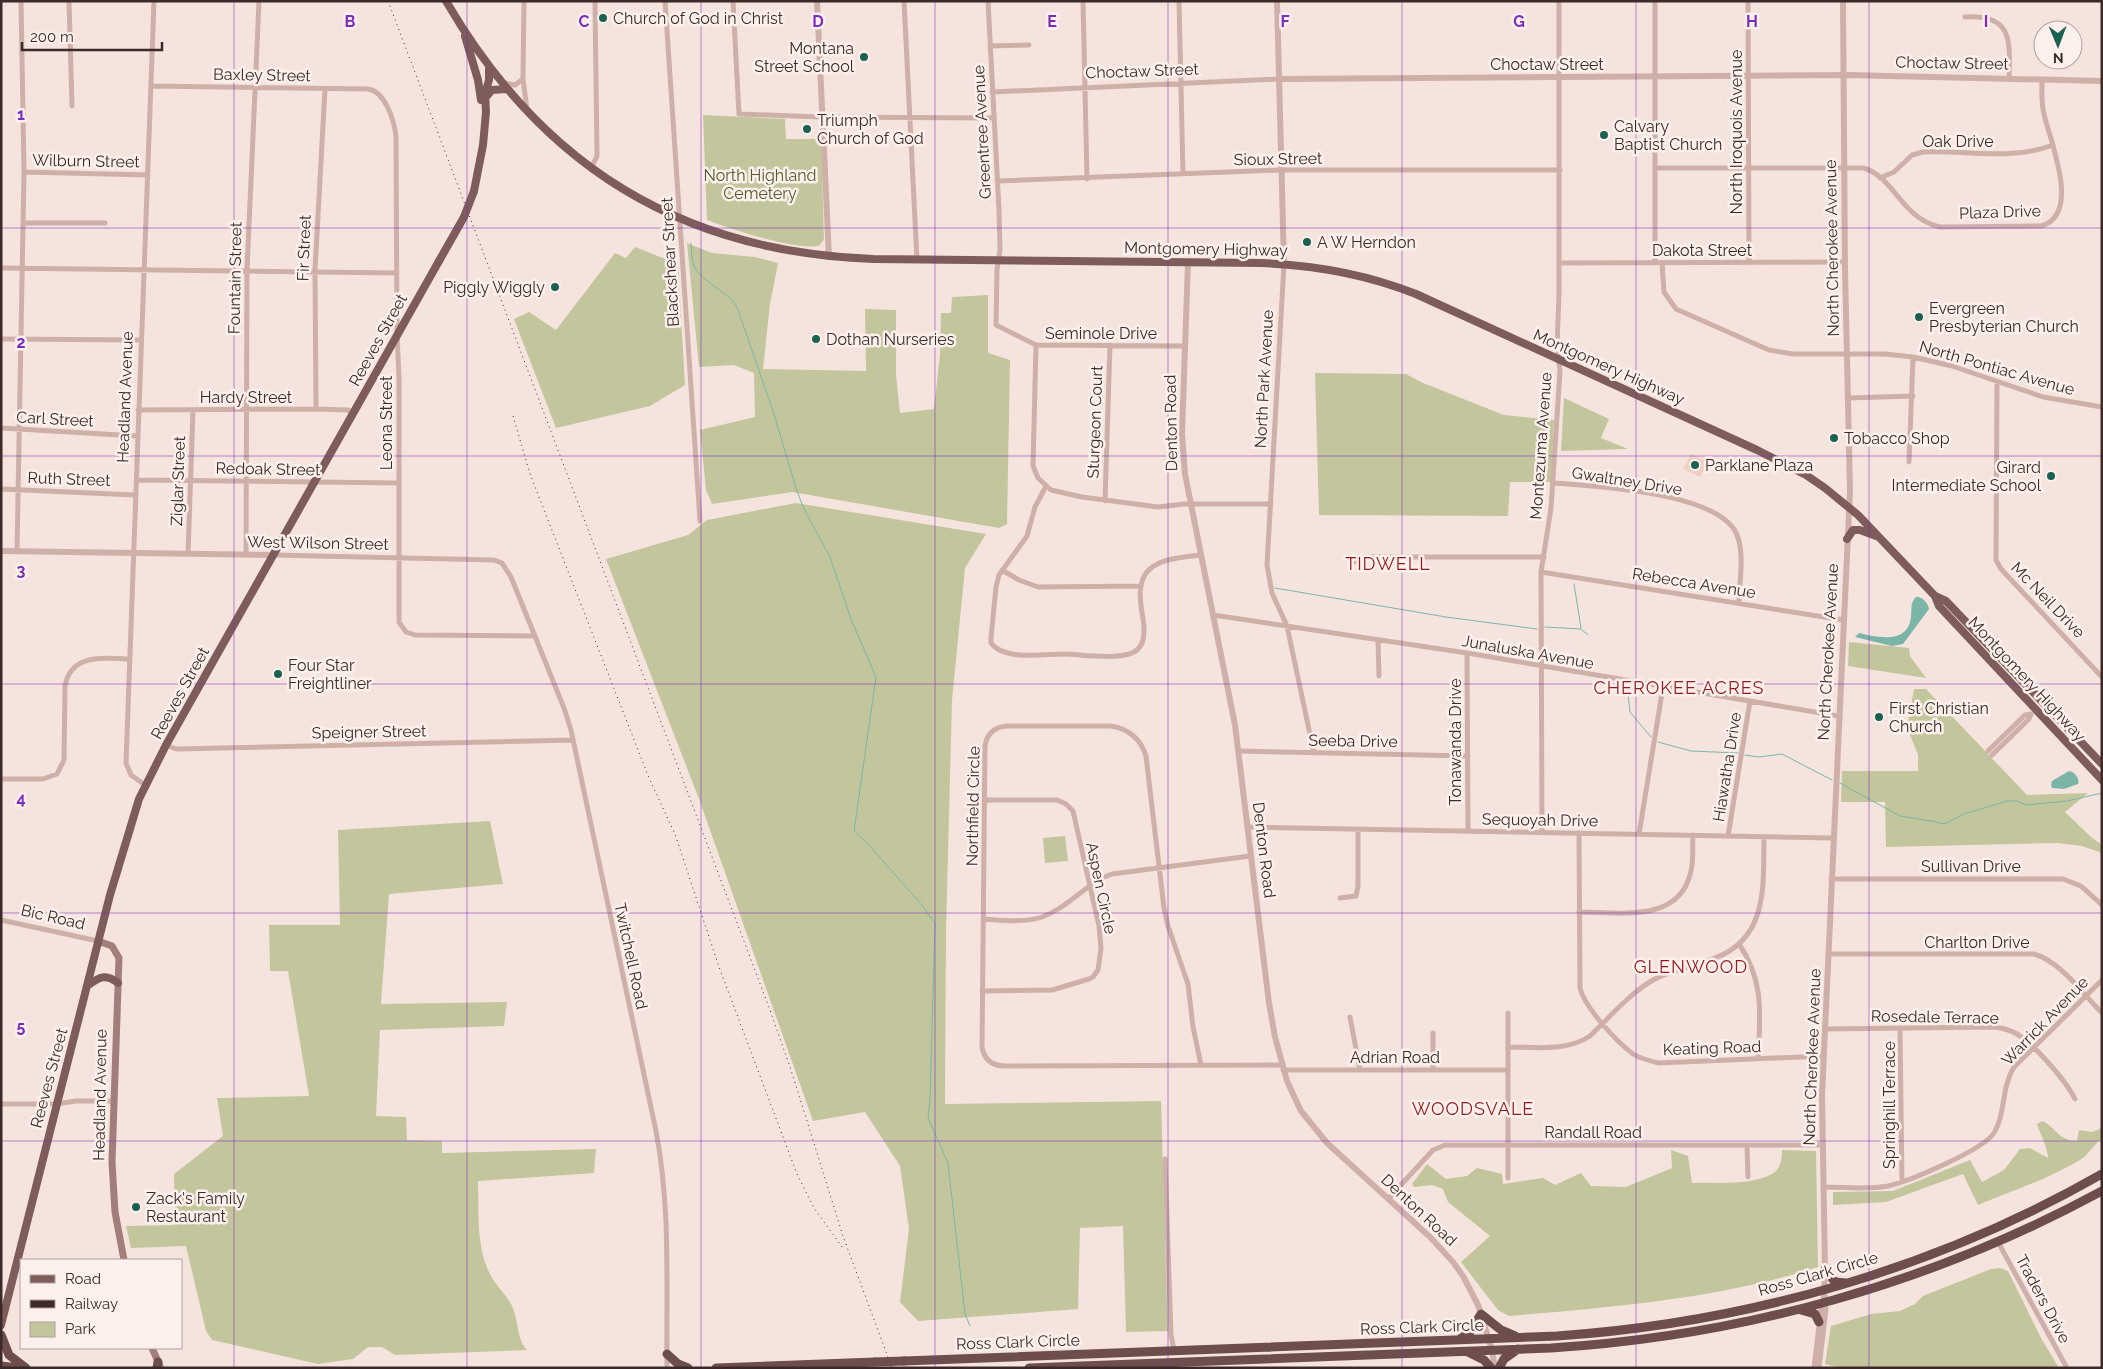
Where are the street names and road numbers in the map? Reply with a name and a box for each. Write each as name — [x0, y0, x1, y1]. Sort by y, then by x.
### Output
street label: North Iroquois Avenue — [1727, 50, 1746, 214]
street label: Choctaw Street — [1895, 53, 2010, 73]
street label: Choctaw Street — [1490, 55, 1604, 74]
street label: Choctaw Street — [1085, 60, 1200, 82]
street label: Baxley Street — [213, 65, 312, 85]
street label: Greentree Avenue — [969, 65, 995, 199]
street label: Oak Drive — [1922, 132, 1994, 151]
street label: Sioux Street — [1233, 149, 1323, 169]
street label: Wilburn Street — [32, 151, 140, 171]
street label: North Cherokee Avenue — [1821, 159, 1843, 337]
street label: Blackshear Street — [657, 196, 683, 327]
street label: Plaza Drive — [1959, 201, 2041, 223]
street label: Fir Street — [293, 214, 315, 282]
street label: Fountain Street — [225, 221, 245, 334]
street label: Montgomery Highway — [1124, 238, 1288, 260]
street label: Dakota Street — [1652, 241, 1753, 260]
street label: Reeves Street — [345, 290, 411, 389]
street label: North Park Avenue — [1251, 309, 1277, 449]
street label: Seminole Drive — [1045, 324, 1157, 343]
street label: Montgomery Highway — [1530, 325, 1688, 409]
street label: Headland Avenue — [113, 331, 137, 463]
street label: North Pontiac Avenue — [1917, 337, 2077, 399]
street label: Sturgeon Court — [1084, 365, 1106, 479]
street label: Montezuma Avenue — [1526, 372, 1556, 520]
street label: Denton Road — [1161, 374, 1181, 471]
street label: Leona Street — [377, 375, 396, 470]
street label: Hardy Street — [200, 388, 293, 407]
street label: Carl Street — [16, 407, 95, 431]
street label: Ziglar Street — [167, 435, 189, 526]
street label: Redoak Street — [215, 459, 321, 479]
street label: Gwaltney Drive — [1570, 463, 1684, 499]
street label: Ruth Street — [27, 468, 111, 490]
street label: West Wilson Street — [247, 532, 389, 554]
street label: Mc Neil Drive — [2007, 558, 2089, 642]
street label: North Cherokee Avenue — [1814, 563, 1842, 741]
street label: Rebecca Avenue — [1631, 564, 1757, 602]
street label: Montgomery Highway — [1964, 613, 2090, 746]
street label: Junaluska Avenue — [1461, 631, 1595, 673]
street label: Reeves Street — [147, 643, 213, 742]
street label: Tonawanda Drive — [1446, 678, 1465, 806]
street label: Hiawatha Drive — [1709, 711, 1745, 823]
street label: Speigner Street — [311, 721, 427, 743]
street label: Seeba Drive — [1308, 731, 1398, 751]
street label: Northfield Circle — [962, 746, 984, 866]
street label: Denton Road — [1249, 801, 1279, 899]
street label: Sequoyah Drive — [1482, 809, 1598, 831]
street label: Aspen Circle — [1082, 840, 1120, 936]
street label: Sullivan Drive — [1921, 857, 2021, 876]
street label: Bic Road — [19, 900, 87, 934]
street label: Twitchell Road — [610, 901, 652, 1011]
street label: Charlton Drive — [1924, 933, 2030, 952]
street label: North Cherokee Avenue — [1799, 968, 1825, 1146]
street label: Warrick Avenue — [1998, 973, 2092, 1069]
street label: Rosedale Terrace — [1871, 1006, 1999, 1028]
street label: Reeves Street — [27, 1025, 72, 1130]
street label: Headland Avenue — [89, 1029, 111, 1161]
street label: Keating Road — [1663, 1037, 1762, 1059]
street label: Springhill Terrace — [1880, 1041, 1899, 1169]
street label: Adrian Road — [1350, 1048, 1440, 1067]
street label: Randall Road — [1544, 1123, 1642, 1142]
street label: Denton Road — [1377, 1170, 1461, 1250]
street label: Ross Clark Circle — [1756, 1248, 1880, 1300]
street label: Traders Drive — [2012, 1251, 2074, 1347]
street label: Ross Clark Circle — [1360, 1315, 1484, 1339]
street label: Ross Clark Circle — [956, 1330, 1080, 1354]

